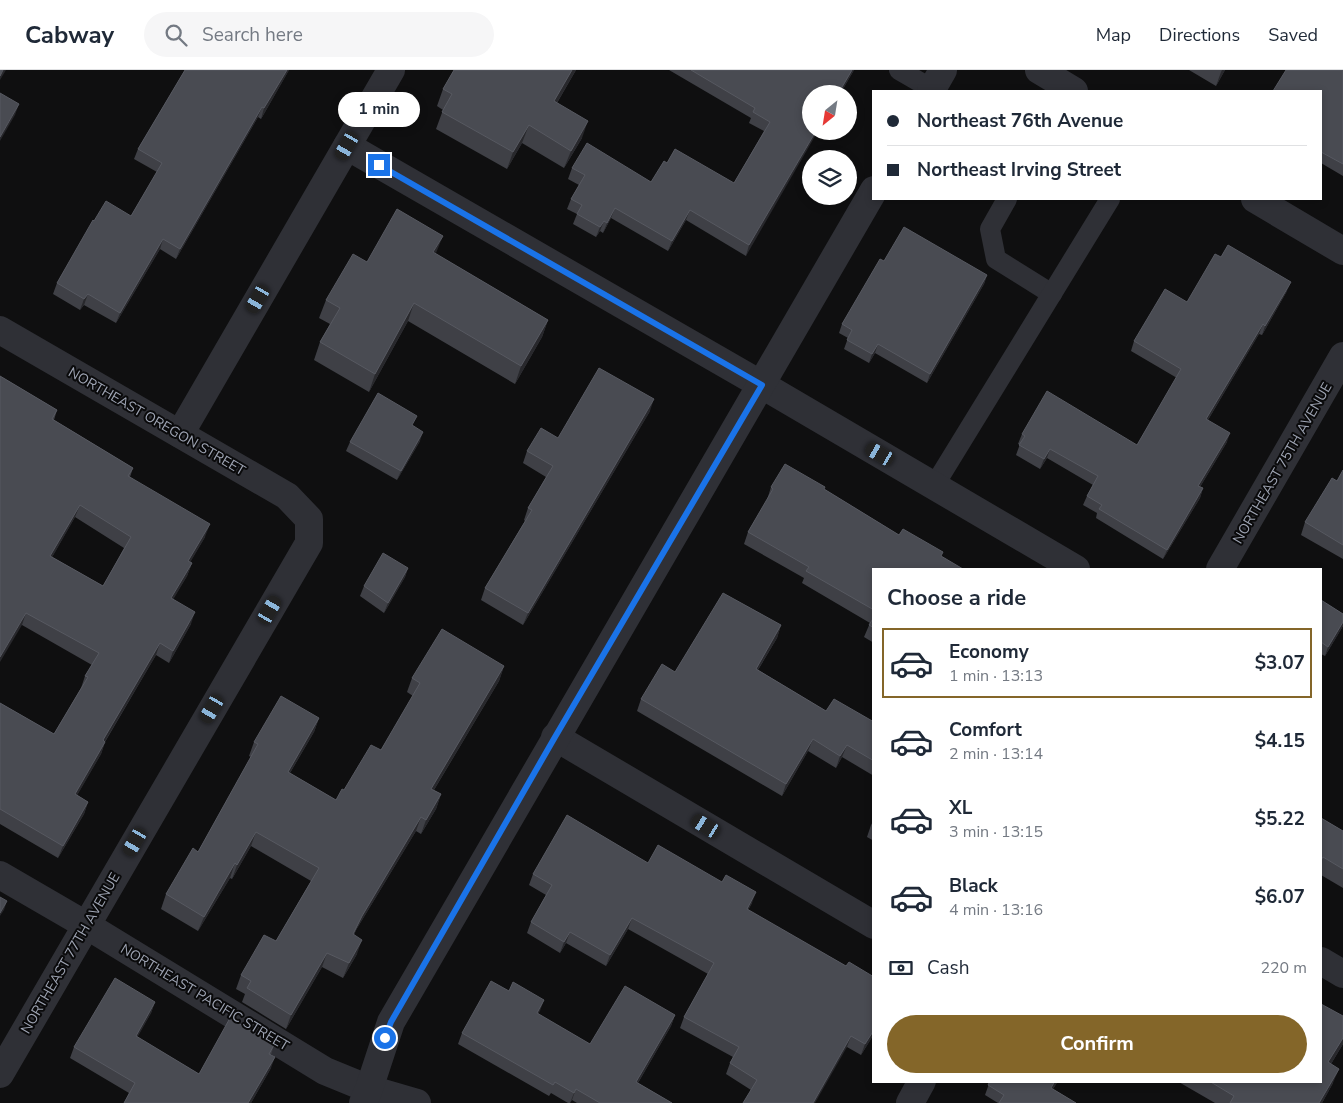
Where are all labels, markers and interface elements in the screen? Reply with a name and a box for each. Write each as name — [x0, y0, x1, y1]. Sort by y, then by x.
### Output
search box — [144, 12, 494, 57]
text: Cabway — [25, 19, 114, 51]
icon: search — [162, 21, 190, 49]
text: Search here — [202, 22, 303, 48]
text: Map — [1096, 23, 1131, 47]
text: Directions — [1159, 23, 1240, 47]
text: Saved — [1268, 23, 1318, 47]
north arrow — [802, 85, 858, 140]
map controls — [802, 85, 857, 205]
callout: 1 min — [338, 92, 420, 128]
text: 1 min — [358, 98, 400, 120]
text: Northeast 76th Avenue — [917, 108, 1123, 134]
car — [333, 129, 360, 163]
button: layers — [802, 150, 857, 205]
route end — [368, 154, 390, 176]
text: Northeast Irving Street — [917, 157, 1121, 183]
car — [244, 282, 271, 316]
street label: NORTHEAST OREGON STREET — [65, 363, 249, 480]
street label: NORTHEAST 75TH AVENUE — [1228, 379, 1336, 547]
car — [863, 440, 896, 468]
text: Choose a ride — [887, 583, 1026, 613]
car — [256, 593, 283, 627]
text: Economy — [949, 639, 1029, 665]
icon: car — [889, 641, 934, 686]
text: $3.07 — [1255, 650, 1305, 676]
text: 1 min · 13:13 — [949, 665, 1043, 687]
car — [198, 692, 225, 726]
text: Comfort — [949, 717, 1022, 743]
icon: car — [889, 719, 934, 764]
text: $4.15 — [1255, 728, 1305, 754]
text: 2 min · 13:14 — [949, 743, 1043, 765]
text: XL — [949, 795, 972, 821]
icon: car — [889, 797, 934, 842]
text: $5.22 — [1255, 806, 1305, 832]
car — [689, 812, 722, 840]
text: 3 min · 13:15 — [949, 821, 1043, 843]
car — [121, 825, 148, 859]
street label: NORTHEAST 77TH AVENUE — [16, 869, 124, 1037]
text: Black — [949, 873, 998, 899]
icon: car — [889, 875, 934, 920]
text: $6.07 — [1255, 884, 1305, 910]
text: 4 min · 13:16 — [949, 899, 1043, 921]
street label: NORTHEAST PACIFIC STREET — [117, 939, 293, 1056]
icon: cash — [887, 954, 915, 982]
text: Cash — [927, 955, 969, 981]
text: 220 m — [1260, 957, 1307, 979]
button: Confirm — [887, 1015, 1307, 1073]
route start — [374, 1027, 396, 1049]

